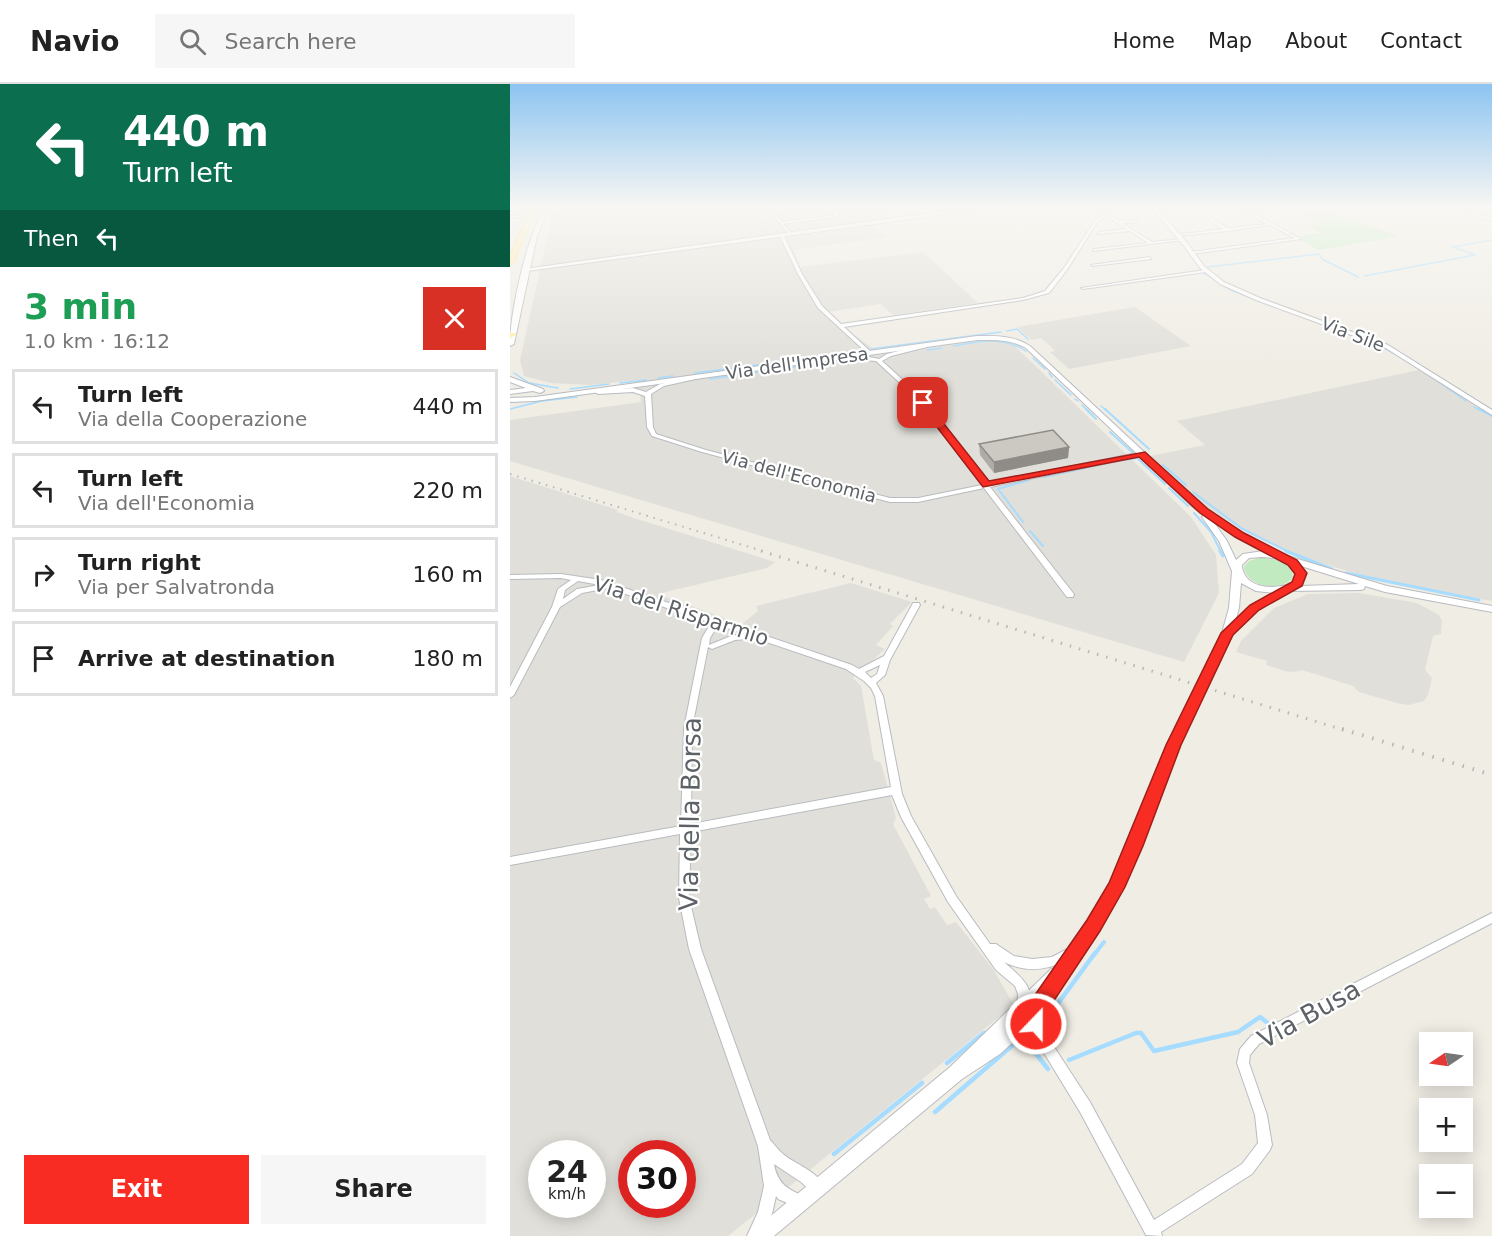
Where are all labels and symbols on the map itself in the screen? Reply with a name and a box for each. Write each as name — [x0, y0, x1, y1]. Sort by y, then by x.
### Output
street label: Via Sile — [1318, 312, 1388, 356]
street label: Via dell'Impresa — [724, 343, 870, 383]
pin — [897, 377, 948, 428]
street label: Via dell'Economia — [719, 445, 879, 507]
street label: Via del Risparmio — [590, 571, 772, 651]
street label: Via della Borsa — [673, 717, 707, 911]
street label: Via Busa — [1253, 974, 1365, 1054]
position arrow — [1004, 992, 1068, 1056]
north arrow — [1419, 1032, 1473, 1086]
speed limit sign: 30 — [618, 1140, 696, 1218]

